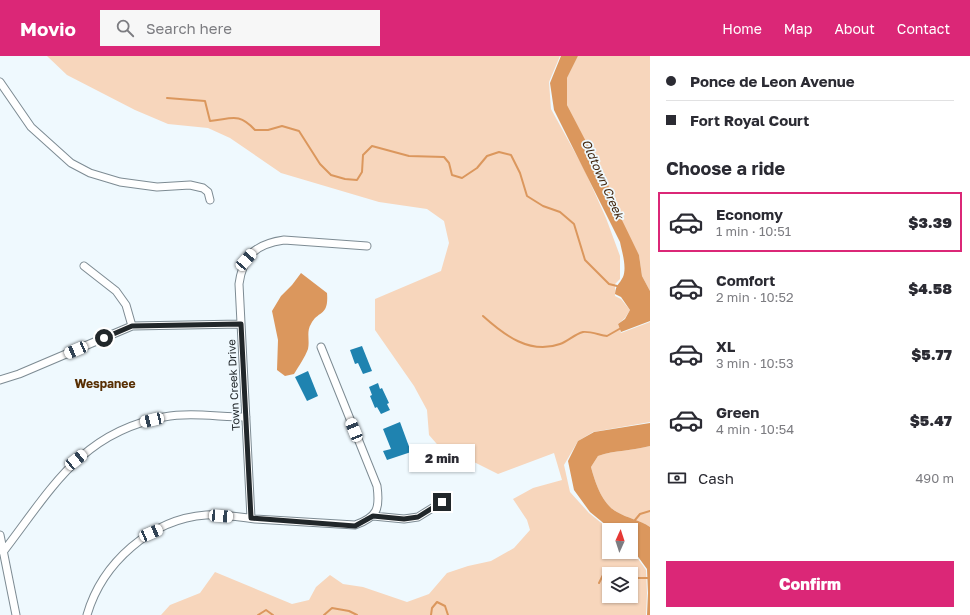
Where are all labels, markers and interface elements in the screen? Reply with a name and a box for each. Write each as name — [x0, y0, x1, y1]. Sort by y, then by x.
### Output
search box — [100, 10, 380, 46]
text: Movio — [20, 17, 76, 40]
icon: search — [114, 17, 136, 39]
text: Search here — [146, 19, 232, 37]
text: Home — [722, 20, 762, 37]
text: Map — [784, 20, 812, 37]
text: About — [834, 20, 875, 37]
text: Contact — [897, 20, 950, 37]
text: Ponce de Leon Avenue — [690, 72, 855, 90]
text: Fort Royal Court — [690, 111, 809, 129]
water label: Oldtown Creek — [579, 137, 628, 222]
text: Choose a ride — [666, 157, 785, 179]
icon: car — [668, 204, 704, 240]
text: Economy — [716, 205, 783, 223]
text: $3.39 — [908, 213, 952, 231]
text: 1 min · 10:51 — [716, 223, 791, 239]
car — [234, 247, 258, 273]
icon: car — [668, 270, 704, 306]
text: Comfort — [716, 271, 775, 289]
text: $4.58 — [908, 279, 952, 297]
text: 2 min · 10:52 — [716, 289, 794, 305]
route start — [95, 329, 113, 347]
icon: car — [668, 336, 704, 372]
text: XL — [716, 337, 735, 355]
street label: Town Creek Drive — [224, 339, 242, 431]
car — [63, 340, 89, 360]
text: $5.77 — [911, 345, 952, 363]
text: 3 min · 10:53 — [716, 355, 794, 371]
district label: Wespanee — [75, 376, 135, 391]
icon: car — [668, 402, 704, 438]
text: Green — [716, 403, 759, 421]
car — [139, 411, 165, 429]
text: $5.47 — [910, 411, 952, 429]
car — [344, 417, 364, 443]
text: 4 min · 10:54 — [716, 421, 794, 437]
callout: 2 min — [409, 444, 475, 472]
car — [63, 448, 89, 472]
text: 2 min — [425, 450, 459, 466]
icon: cash — [666, 467, 688, 489]
text: Cash — [698, 469, 734, 487]
text: 490 m — [915, 470, 954, 486]
route end — [433, 493, 451, 511]
car — [209, 509, 233, 523]
car — [138, 523, 164, 543]
north arrow — [602, 523, 638, 559]
map controls — [602, 523, 638, 603]
button: Confirm — [666, 561, 954, 607]
button: layers — [602, 567, 638, 603]

